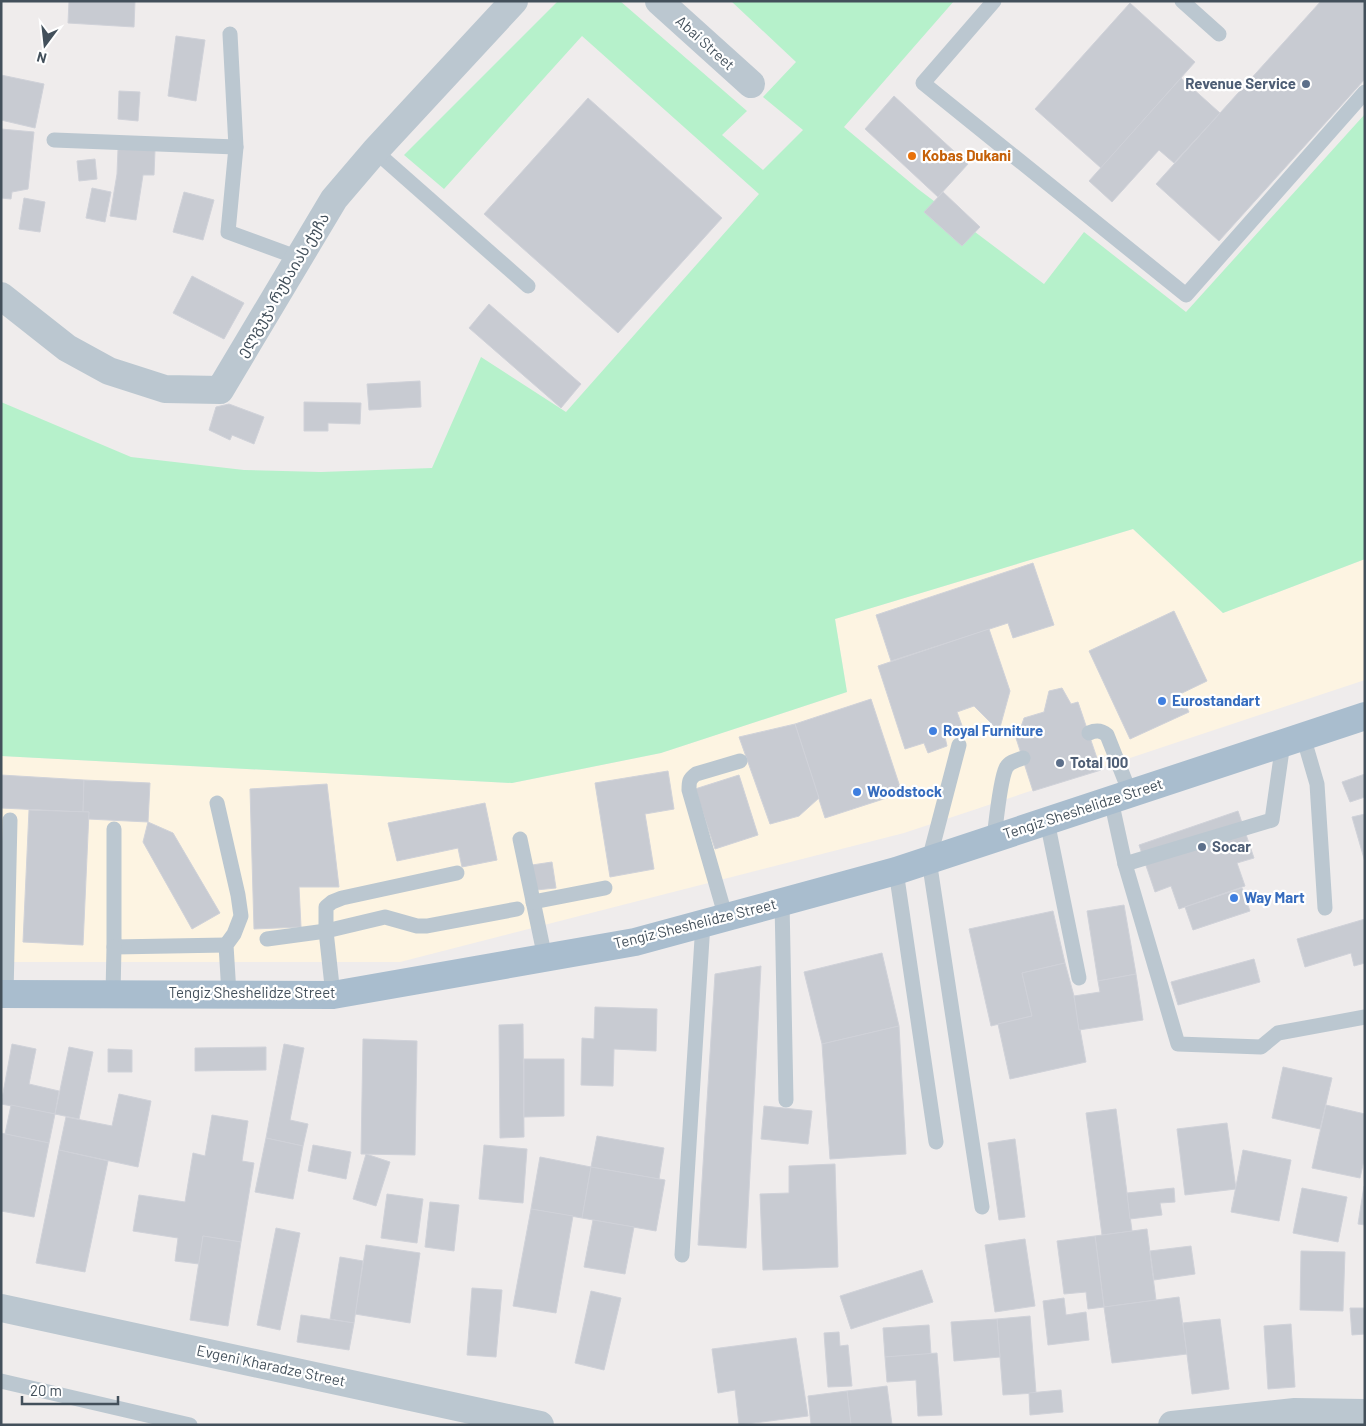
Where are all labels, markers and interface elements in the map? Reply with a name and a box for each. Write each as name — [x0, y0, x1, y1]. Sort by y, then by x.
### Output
street label: Abai Street — [673, 11, 739, 73]
north arrow — [20, 20, 70, 70]
text: N — [35, 49, 48, 67]
place label: Revenue Service — [1185, 74, 1296, 92]
marker: Revenue Service — [1300, 78, 1312, 90]
place label: Kobas Dukani — [922, 146, 1011, 164]
marker: Kobas Dukani — [906, 150, 918, 162]
street label: ელგუჯა რუხაიას ქუჩა — [232, 209, 333, 360]
place label: Eurostandart — [1172, 691, 1260, 709]
marker: Eurostandart — [1156, 695, 1168, 707]
place label: Royal Furniture — [943, 721, 1043, 739]
marker: Royal Furniture — [927, 725, 939, 737]
place label: Total 100 — [1070, 753, 1128, 771]
marker: Total 100 — [1054, 757, 1066, 769]
street label: Tengiz Sheshelidze Street — [1001, 774, 1165, 842]
place label: Woodstock — [867, 782, 942, 800]
marker: Woodstock — [851, 786, 863, 798]
place label: Socar — [1212, 837, 1251, 855]
marker: Socar — [1196, 841, 1208, 853]
place label: Way Mart — [1244, 888, 1305, 906]
marker: Way Mart — [1228, 892, 1240, 904]
street label: Tengiz Sheshelidze Street — [612, 894, 778, 952]
street label: Tengiz Sheshelidze Street — [169, 983, 335, 1001]
street label: Evgeni Kharadze Street — [195, 1340, 347, 1390]
scale bar — [22, 1374, 119, 1406]
text: 20 m — [30, 1381, 62, 1399]

